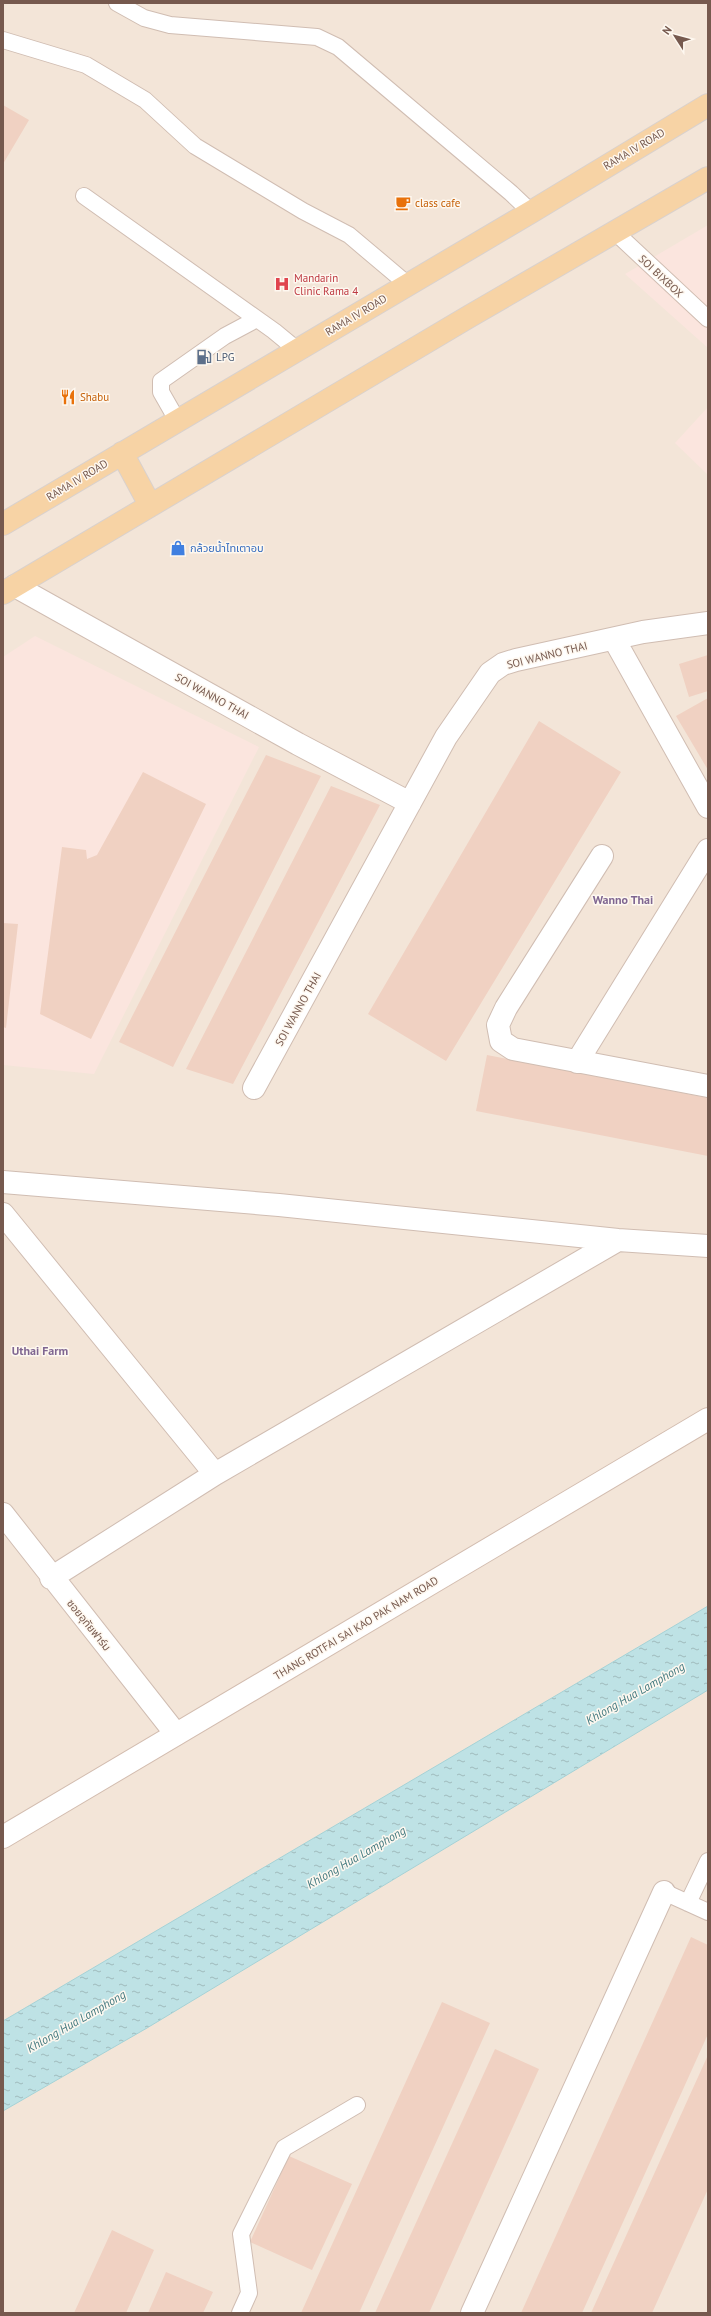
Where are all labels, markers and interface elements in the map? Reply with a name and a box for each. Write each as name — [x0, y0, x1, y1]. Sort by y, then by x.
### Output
north arrow — [655, 16, 695, 56]
text: N — [659, 23, 675, 37]
street label: RAMA IV ROAD — [601, 125, 667, 173]
cafe icon: class cafe — [394, 194, 412, 212]
place label: class cafe — [415, 196, 461, 210]
street label: SOI BIXBOX — [636, 252, 686, 300]
place label: Mandarin Clinic Rama 4 — [294, 271, 358, 298]
hospital icon: Mandarin Clinic Rama 4 — [273, 275, 291, 293]
street label: RAMA IV ROAD — [323, 291, 389, 339]
fuel station icon: LPG — [195, 348, 213, 366]
place label: LPG — [216, 350, 235, 364]
restaurant icon: Shabu — [59, 388, 77, 406]
place label: Shabu — [80, 390, 109, 404]
street label: RAMA IV ROAD — [44, 456, 110, 504]
shop icon: กล้วยน้ำไทเตาอบ — [169, 539, 187, 557]
place label: กล้วยน้ำไทเตาอบ — [190, 540, 264, 555]
street label: SOI WANNO THAI — [505, 638, 589, 672]
street label: SOI WANNO THAI — [172, 670, 252, 722]
district label: Wanno Thai — [593, 892, 653, 907]
street label: SOI WANNO THAI — [272, 969, 324, 1049]
district label: Uthai Farm — [12, 1343, 69, 1358]
street label: THANG ROTFAI SAI KAO PAK NAM ROAD — [271, 1573, 441, 1683]
street label: ซอยอุทัยฟาร์ม — [64, 1596, 114, 1654]
water label: Khlong Hua Lamphong — [583, 1658, 687, 1728]
water label: Khlong Hua Lamphong — [304, 1822, 408, 1892]
water label: Khlong Hua Lamphong — [24, 1986, 128, 2056]

